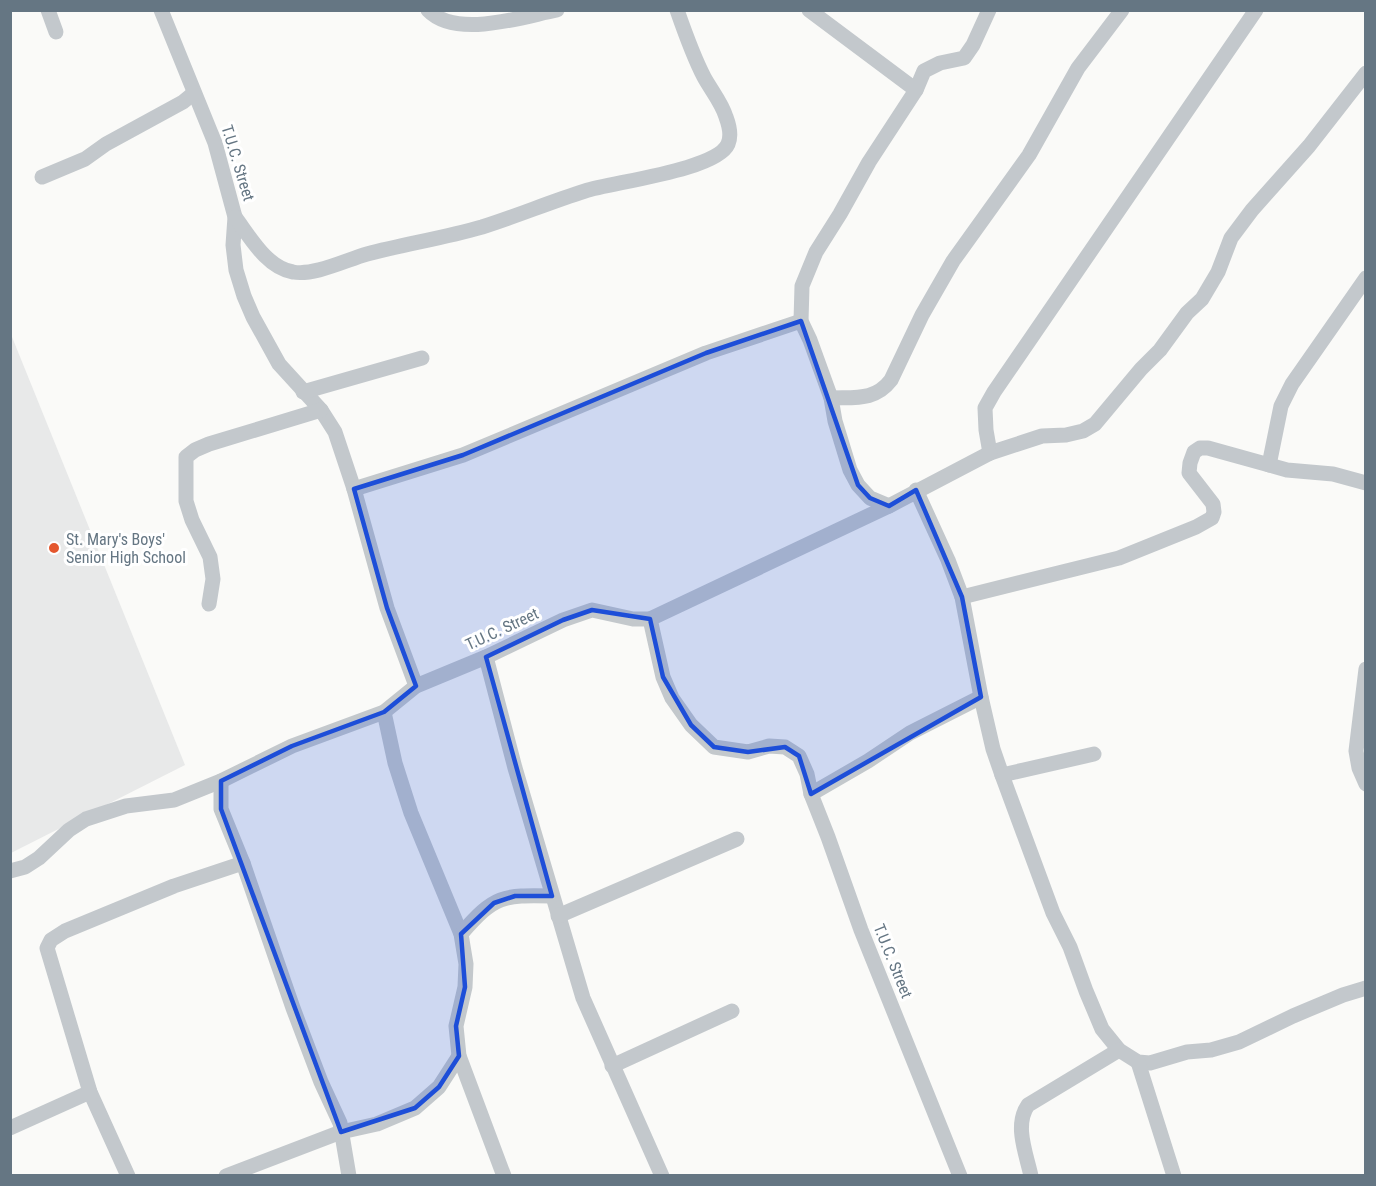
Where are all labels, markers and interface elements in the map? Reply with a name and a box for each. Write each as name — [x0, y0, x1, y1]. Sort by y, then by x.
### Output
street label: T.U.C. Street — [217, 123, 259, 204]
place label: St. Mary's Boys' Senior High School — [66, 530, 186, 567]
marker: St. Mary's Boys' Senior High School — [47, 541, 61, 555]
street label: T.U.C. Street — [462, 604, 542, 654]
street label: T.U.C. Street — [869, 921, 917, 1001]

